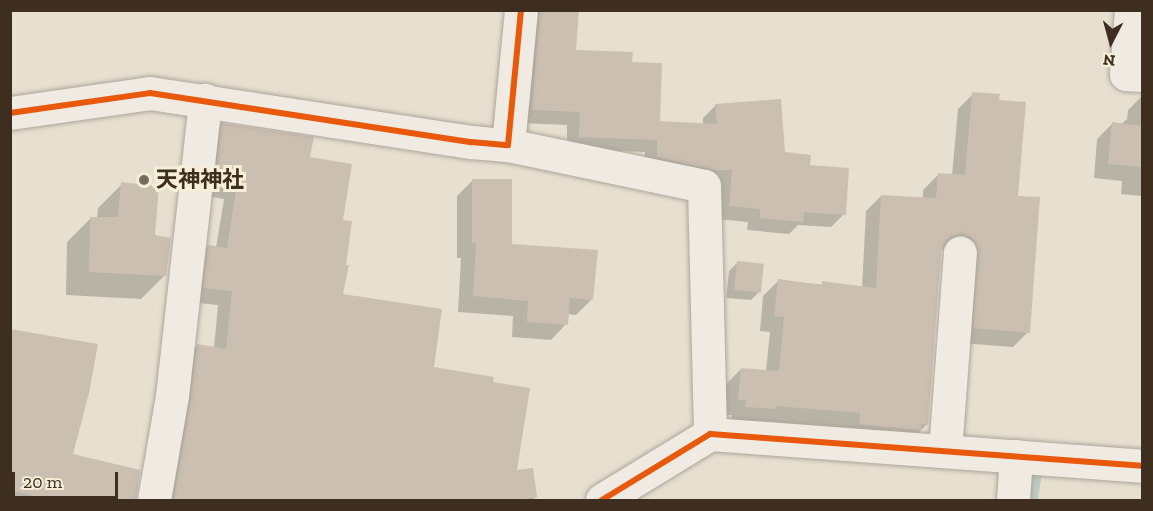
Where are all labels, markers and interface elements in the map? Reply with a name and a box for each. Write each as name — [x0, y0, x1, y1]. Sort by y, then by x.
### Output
north arrow — [1081, 12, 1141, 72]
text: N — [1102, 50, 1116, 70]
place label: 天神神社 — [156, 167, 244, 193]
marker: 天神神社 — [137, 173, 151, 187]
scale bar — [15, 460, 122, 498]
text: 20 m — [23, 471, 62, 493]

